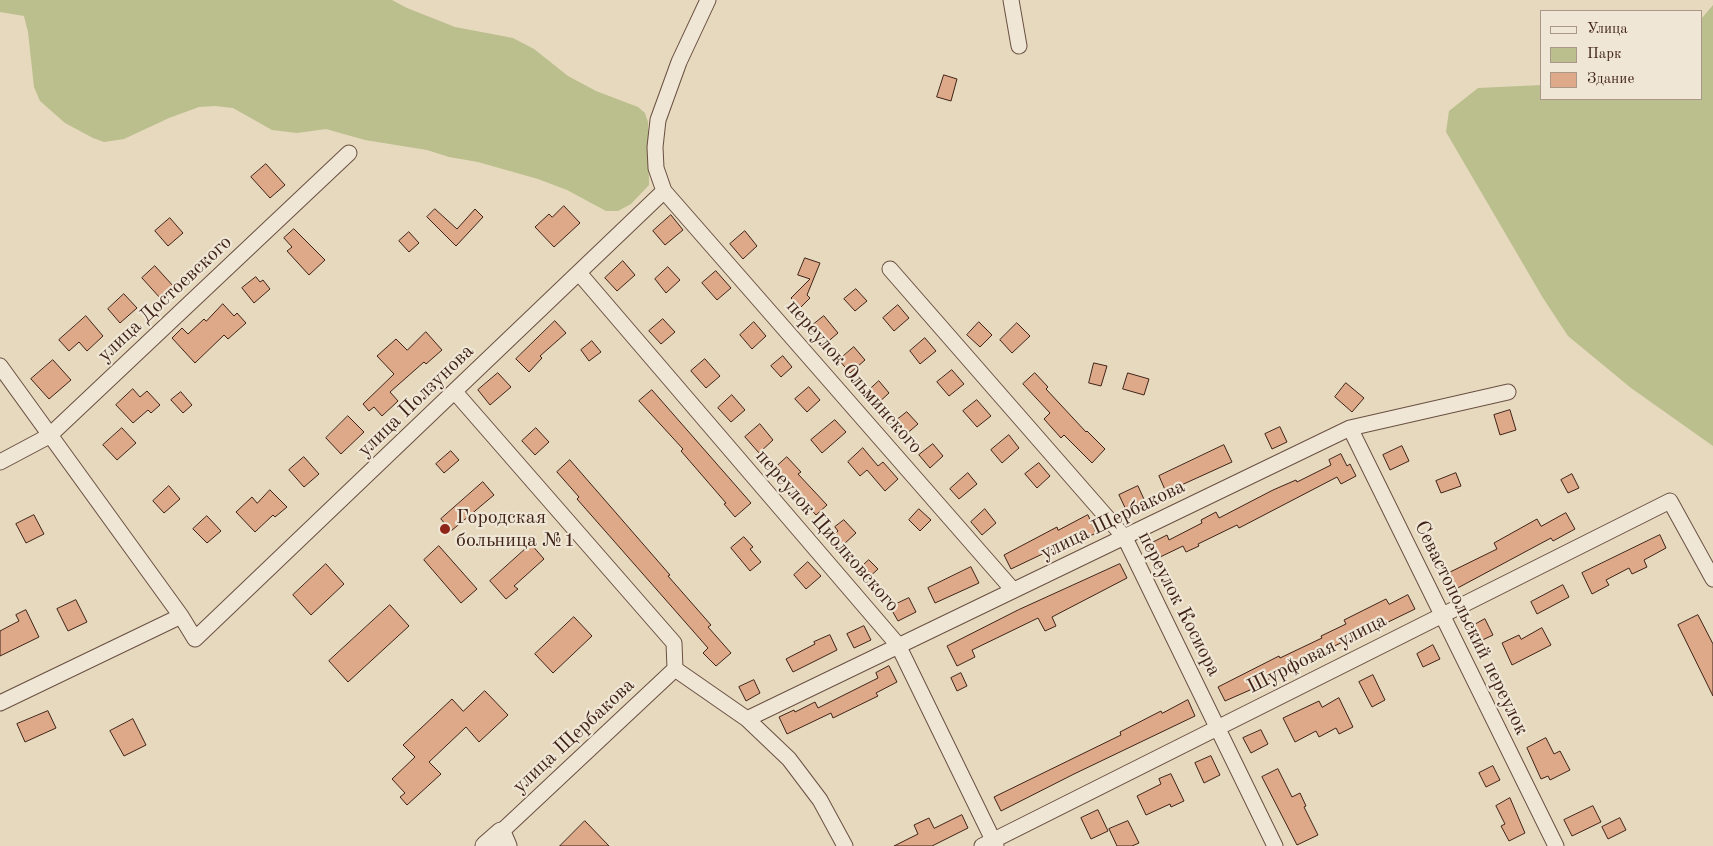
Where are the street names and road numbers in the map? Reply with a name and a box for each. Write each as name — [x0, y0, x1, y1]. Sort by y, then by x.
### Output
street label: улица Достоевского — [93, 231, 237, 367]
street label: переулок Ольминского — [781, 295, 927, 459]
street label: улица Ползунова — [353, 340, 479, 462]
street label: переулок Циолковского — [750, 445, 904, 617]
street label: улица Щербакова — [1037, 475, 1189, 565]
street label: Севастопольский переулок — [1409, 517, 1533, 739]
street label: переулок Косиора — [1132, 528, 1226, 680]
street label: Шурфовая улица — [1243, 609, 1391, 699]
street label: улица Щербакова — [508, 673, 640, 799]

